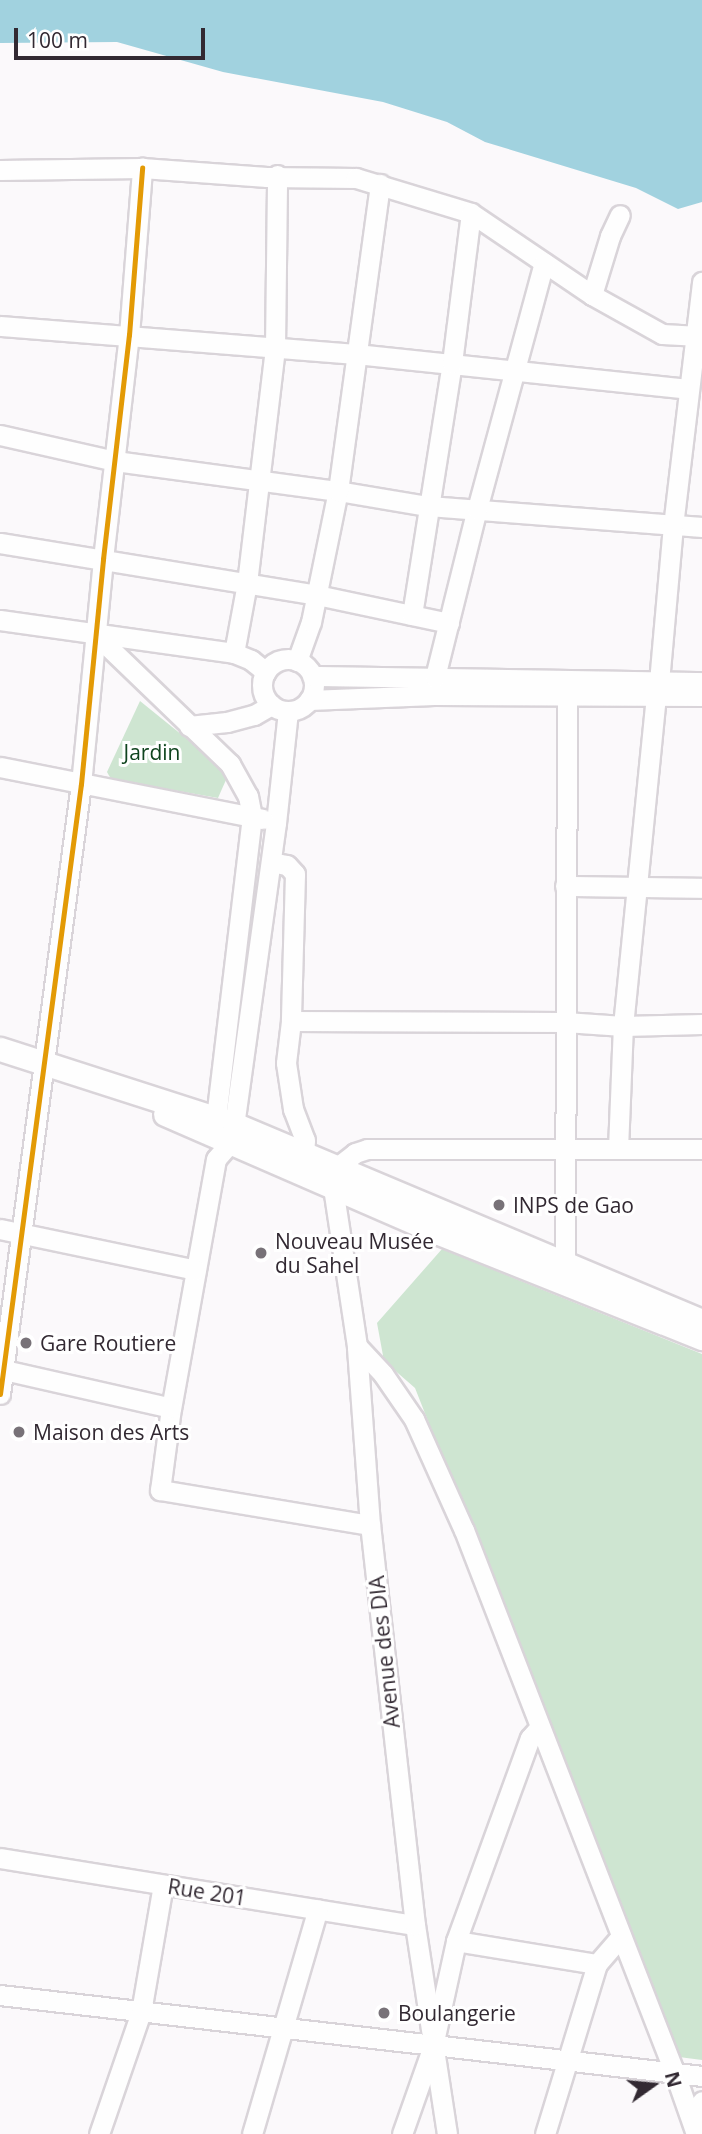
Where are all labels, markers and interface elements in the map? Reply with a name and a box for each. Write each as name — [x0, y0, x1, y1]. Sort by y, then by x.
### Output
scale bar — [18, 14, 208, 58]
text: 100 m — [27, 26, 88, 54]
park label: Jardin — [124, 739, 180, 765]
place label: INPS de Gao — [513, 1192, 634, 1218]
marker: INPS de Gao — [491, 1197, 507, 1213]
place label: Nouveau Musée du Sahel — [275, 1228, 434, 1278]
marker: Nouveau Musée du Sahel — [253, 1245, 269, 1261]
place label: Gare Routiere — [40, 1330, 176, 1356]
marker: Gare Routiere — [18, 1335, 34, 1351]
place label: Maison des Arts — [33, 1419, 189, 1445]
marker: Maison des Arts — [11, 1424, 27, 1440]
street label: Avenue des DIA — [363, 1575, 405, 1729]
street label: Rue 201 — [166, 1873, 248, 1911]
place label: Boulangerie — [398, 2000, 516, 2026]
marker: Boulangerie — [376, 2005, 392, 2021]
north arrow — [618, 2050, 688, 2120]
text: N — [659, 2069, 688, 2090]

